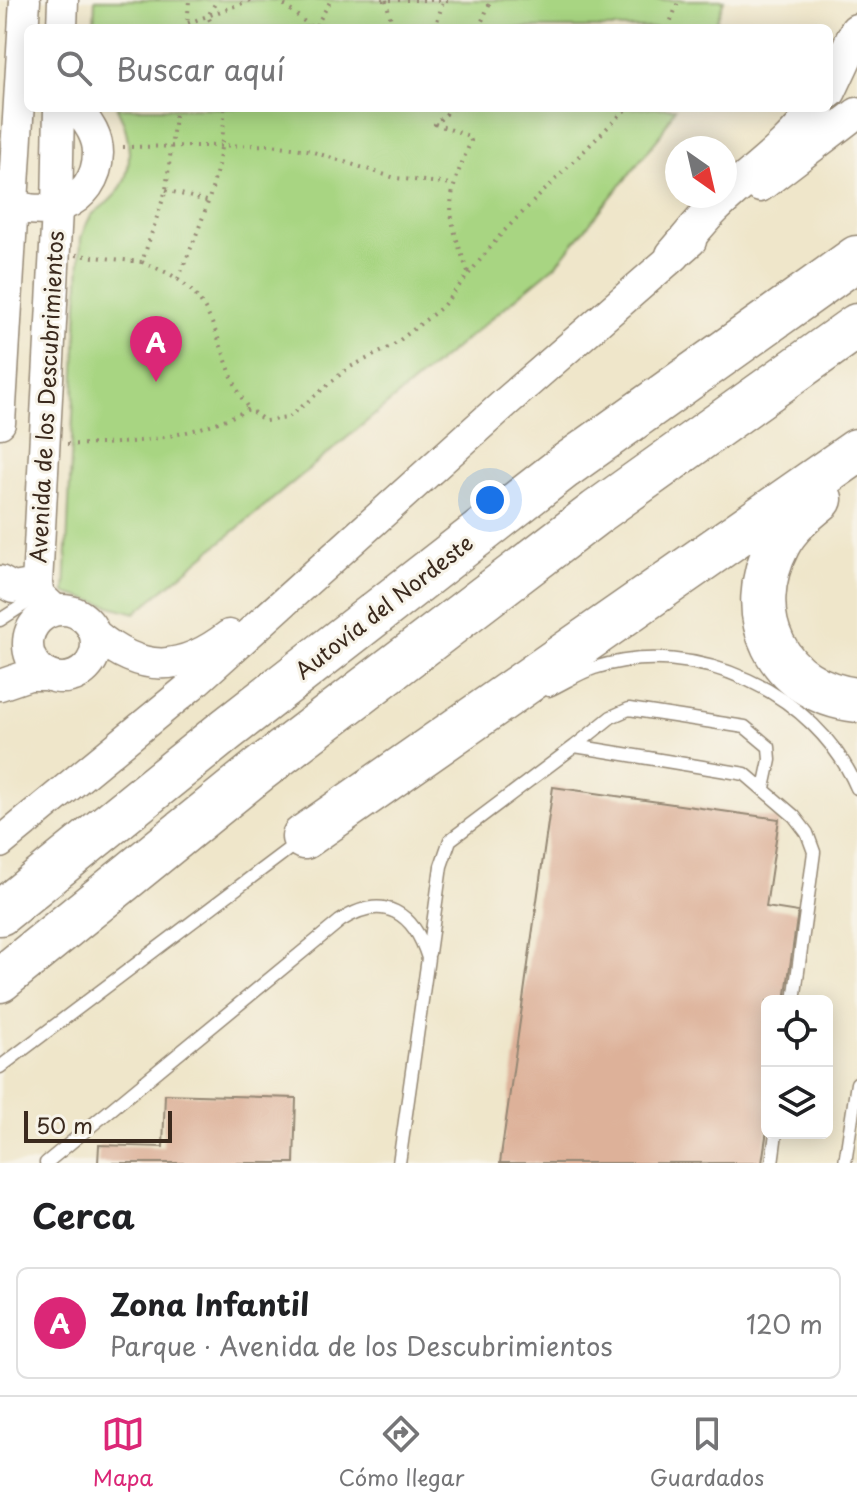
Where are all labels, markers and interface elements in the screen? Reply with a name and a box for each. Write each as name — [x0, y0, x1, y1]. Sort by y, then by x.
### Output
search box — [24, 24, 833, 112]
icon: search — [52, 46, 96, 90]
text: Buscar aquí — [116, 46, 285, 91]
north arrow — [665, 136, 737, 208]
street label: Avenida de los Descubrimientos — [20, 230, 71, 564]
pin: A — [130, 316, 182, 382]
your location — [470, 480, 510, 520]
street label: Autovía del Nordeste — [287, 526, 479, 686]
map controls — [761, 995, 833, 1139]
button: locate — [761, 995, 833, 1067]
button: layers — [761, 1067, 833, 1139]
scale bar — [24, 1107, 172, 1143]
text: 50 m — [36, 1108, 93, 1141]
text: Cerca — [32, 1189, 135, 1241]
text: Zona Infantil — [110, 1281, 309, 1326]
text: A — [50, 1304, 70, 1343]
text: 120 m — [746, 1304, 823, 1343]
text: Parque · Avenida de los Descubrimientos — [110, 1326, 612, 1365]
tab: Mapa — [93, 1412, 153, 1493]
tab: Cómo llegar — [339, 1412, 464, 1493]
tab: Guardados — [650, 1412, 764, 1493]

